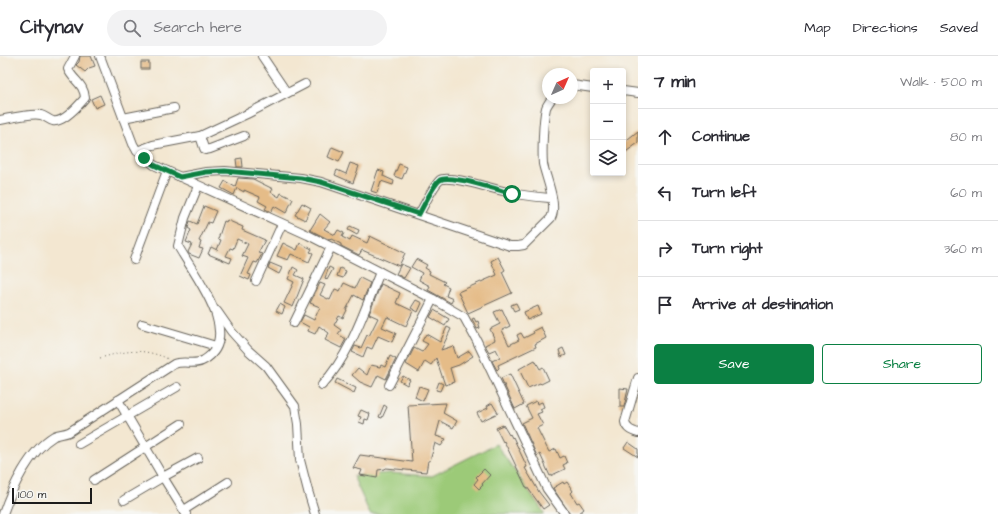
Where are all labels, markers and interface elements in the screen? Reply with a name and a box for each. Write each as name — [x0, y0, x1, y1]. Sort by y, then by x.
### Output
search box — [107, 10, 387, 46]
text: Citynav — [20, 14, 83, 41]
icon: search — [121, 17, 143, 39]
text: Search here — [153, 17, 242, 38]
text: Map — [804, 18, 831, 38]
text: Directions — [853, 18, 918, 38]
text: Saved — [940, 18, 978, 38]
north arrow — [542, 68, 578, 104]
map controls — [590, 68, 626, 176]
button: + — [590, 68, 626, 104]
text: 7 min — [654, 70, 696, 94]
text: Walk · 500 m — [900, 73, 982, 91]
button: − — [590, 104, 626, 140]
icon: ahead — [654, 126, 676, 148]
text: Continue — [692, 126, 750, 147]
text: 80 m — [950, 128, 982, 146]
button: layers — [590, 140, 626, 176]
route end — [135, 149, 153, 167]
icon: left — [654, 182, 676, 204]
text: Turn left — [692, 182, 756, 203]
text: 60 m — [950, 184, 982, 202]
route start — [503, 185, 521, 203]
icon: right — [654, 238, 676, 260]
text: Turn right — [692, 238, 763, 259]
text: 360 m — [944, 240, 982, 258]
icon: arrive — [654, 294, 676, 316]
text: Arrive at destination — [692, 294, 833, 315]
button: Save — [654, 344, 814, 384]
button: Share — [822, 344, 982, 384]
scale bar — [12, 486, 92, 505]
text: 100 m — [18, 487, 46, 502]

